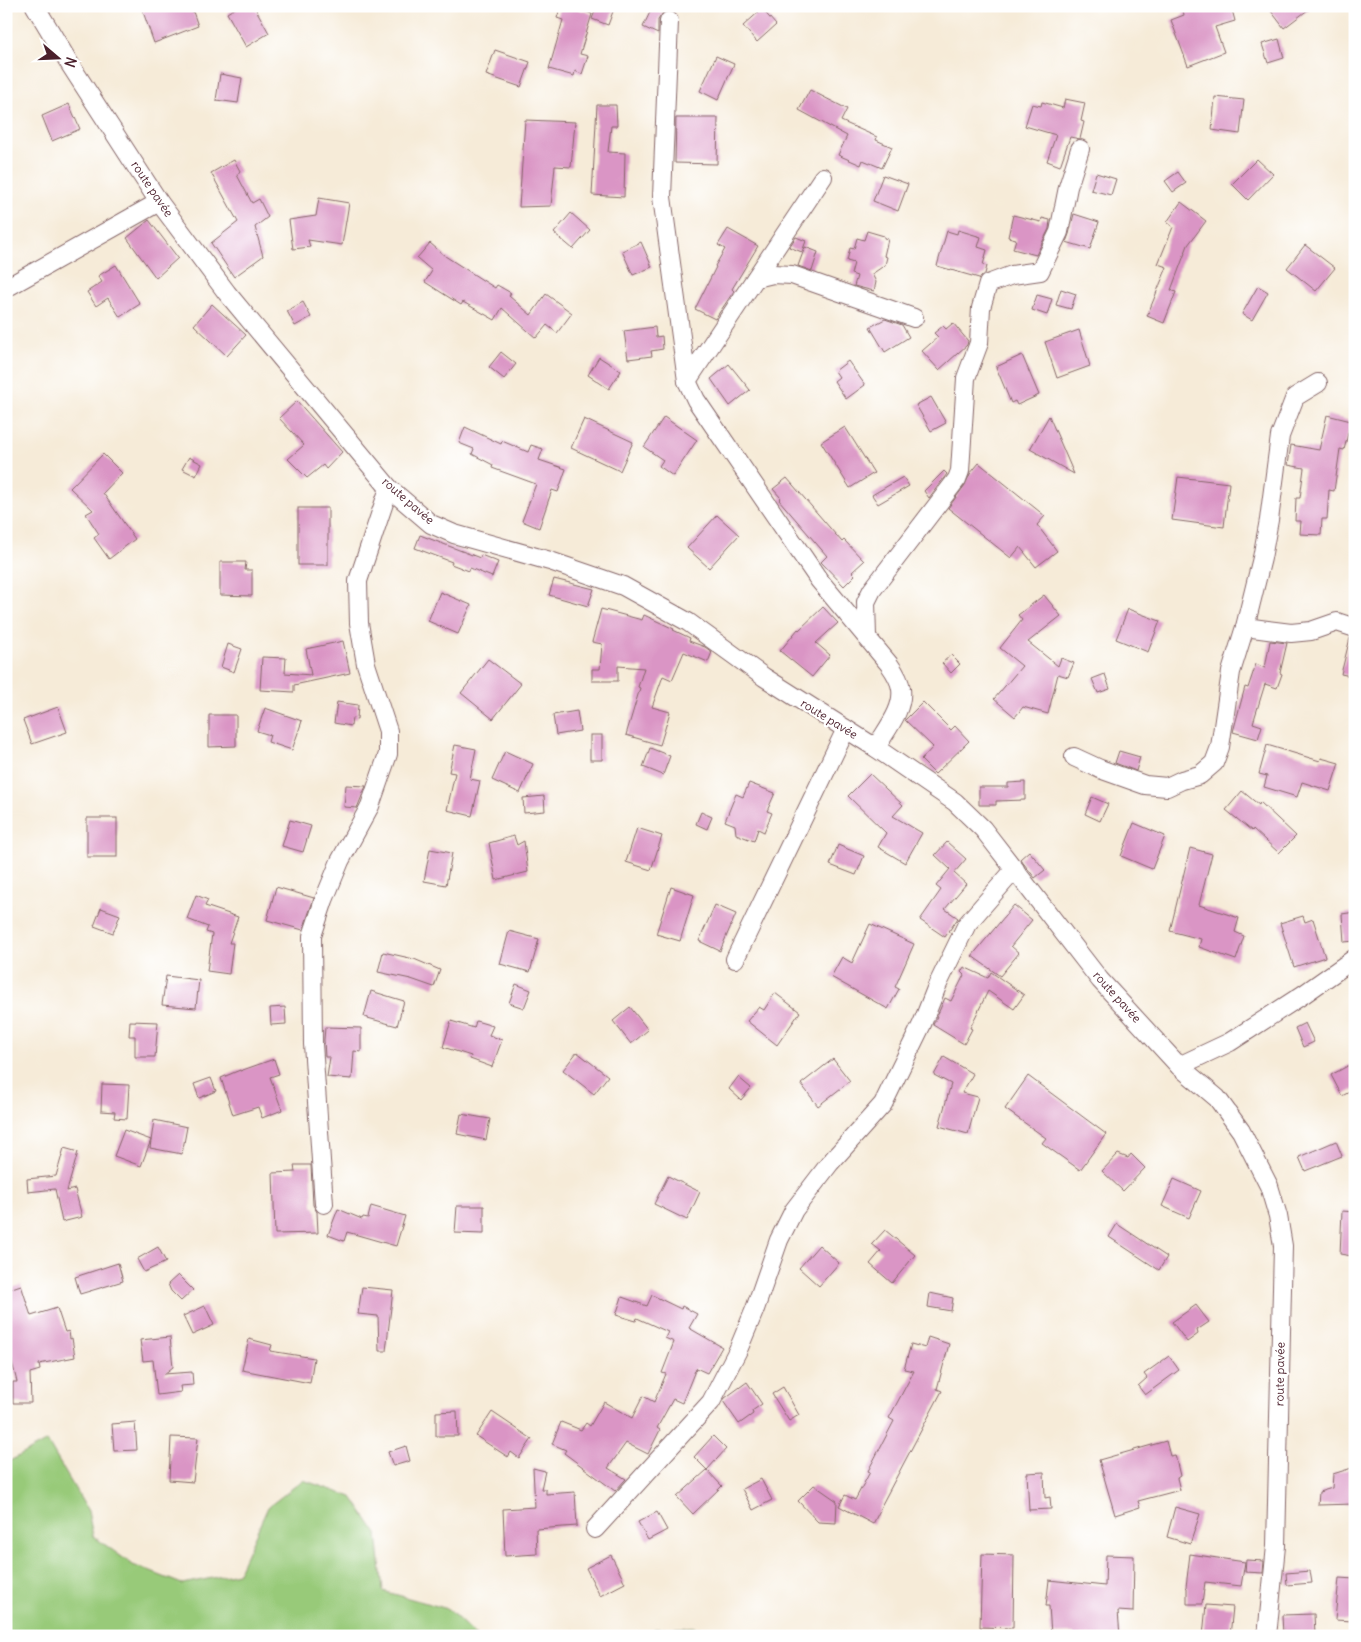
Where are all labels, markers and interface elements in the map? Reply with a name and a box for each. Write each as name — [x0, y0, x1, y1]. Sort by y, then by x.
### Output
north arrow — [32, 32, 82, 82]
text: N — [60, 55, 80, 70]
street label: route pavée — [128, 158, 177, 220]
street label: route pavée — [379, 474, 437, 527]
street label: route pavée — [798, 695, 860, 742]
street label: route pavée — [1090, 968, 1144, 1026]
street label: route pavée — [1271, 1342, 1288, 1406]

